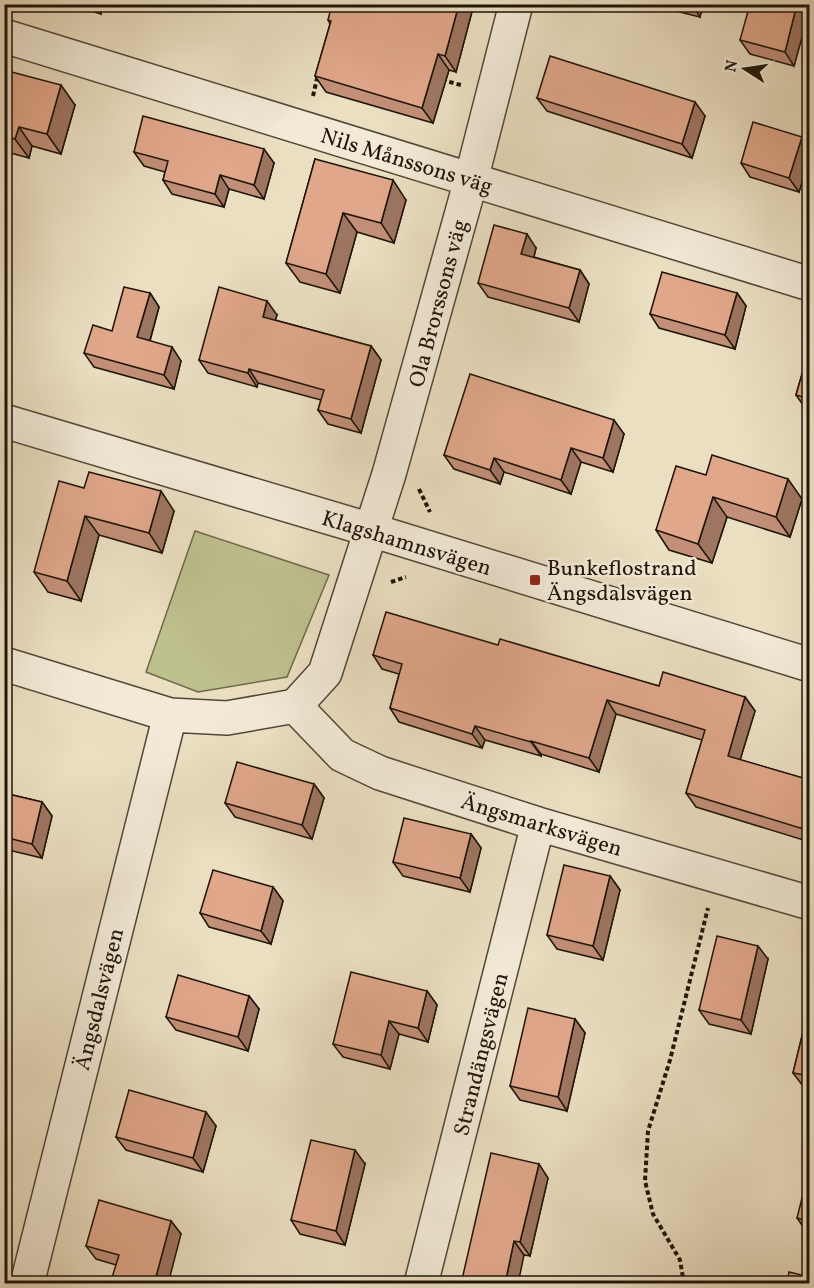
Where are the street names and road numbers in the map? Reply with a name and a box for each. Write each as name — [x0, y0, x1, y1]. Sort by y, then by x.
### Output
street label: Nils Månssons väg — [316, 121, 496, 203]
street label: Ola Brorssons väg — [402, 216, 477, 391]
street label: Klagshamnsvägen — [318, 504, 495, 585]
street label: Ängsmarksvägen — [457, 787, 626, 866]
street label: Ängsdalsvägen — [68, 925, 133, 1074]
street label: Strandängsvägen — [447, 970, 518, 1140]

